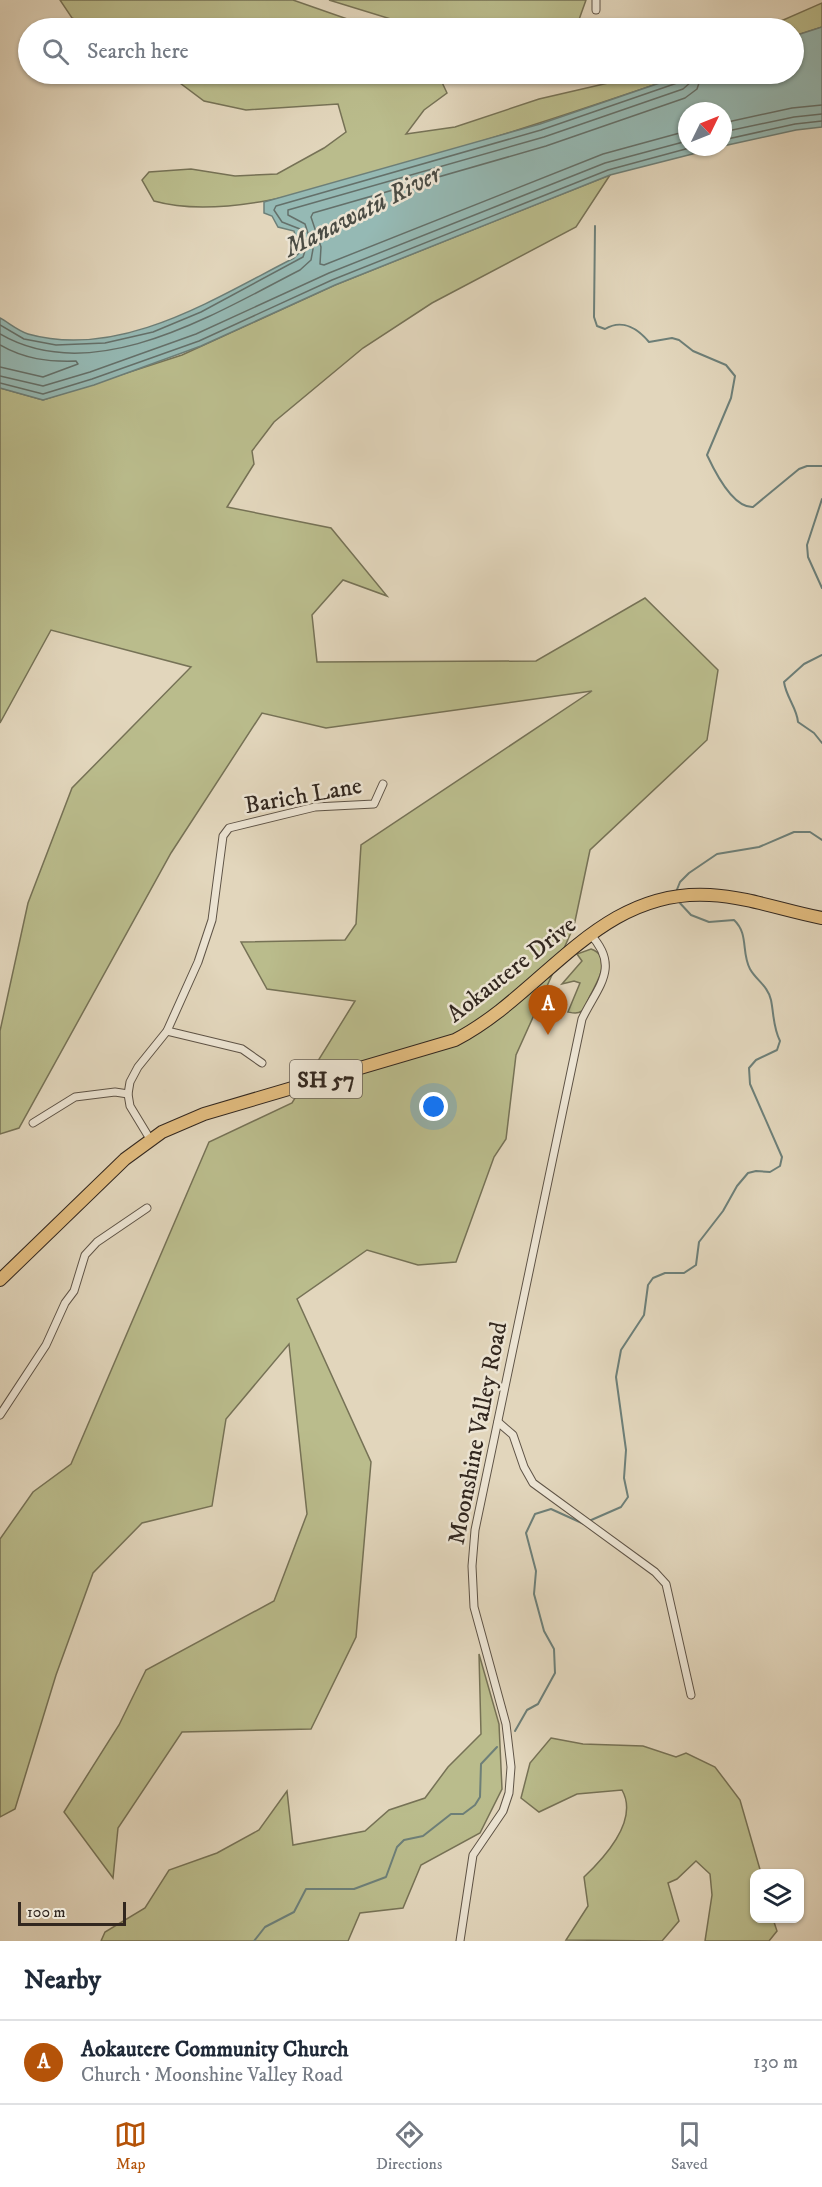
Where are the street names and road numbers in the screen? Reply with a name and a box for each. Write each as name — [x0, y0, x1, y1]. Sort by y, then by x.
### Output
street label: Barich Lane — [242, 771, 364, 821]
street label: Aokautere Drive — [441, 910, 581, 1028]
road number: SH 57 — [290, 1060, 362, 1098]
street label: Moonshine Valley Road — [442, 1319, 514, 1547]

